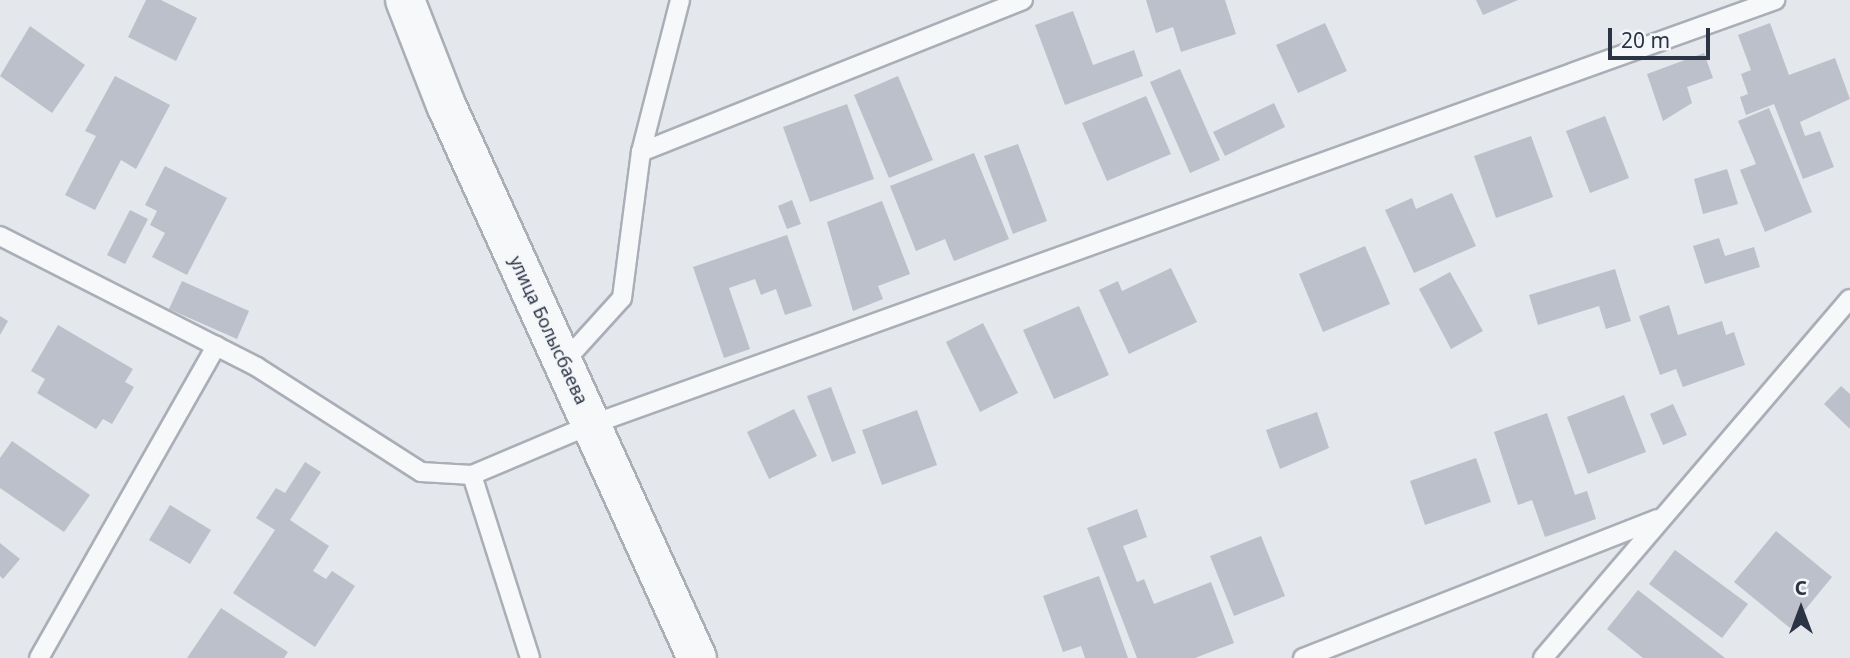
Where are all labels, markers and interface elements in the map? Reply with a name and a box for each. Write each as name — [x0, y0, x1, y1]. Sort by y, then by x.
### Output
scale bar — [1612, 14, 1714, 58]
text: 20 m — [1621, 26, 1670, 54]
street label: улица Болысбаева — [505, 252, 593, 408]
north arrow — [1766, 574, 1836, 644]
text: С — [1795, 575, 1807, 601]

